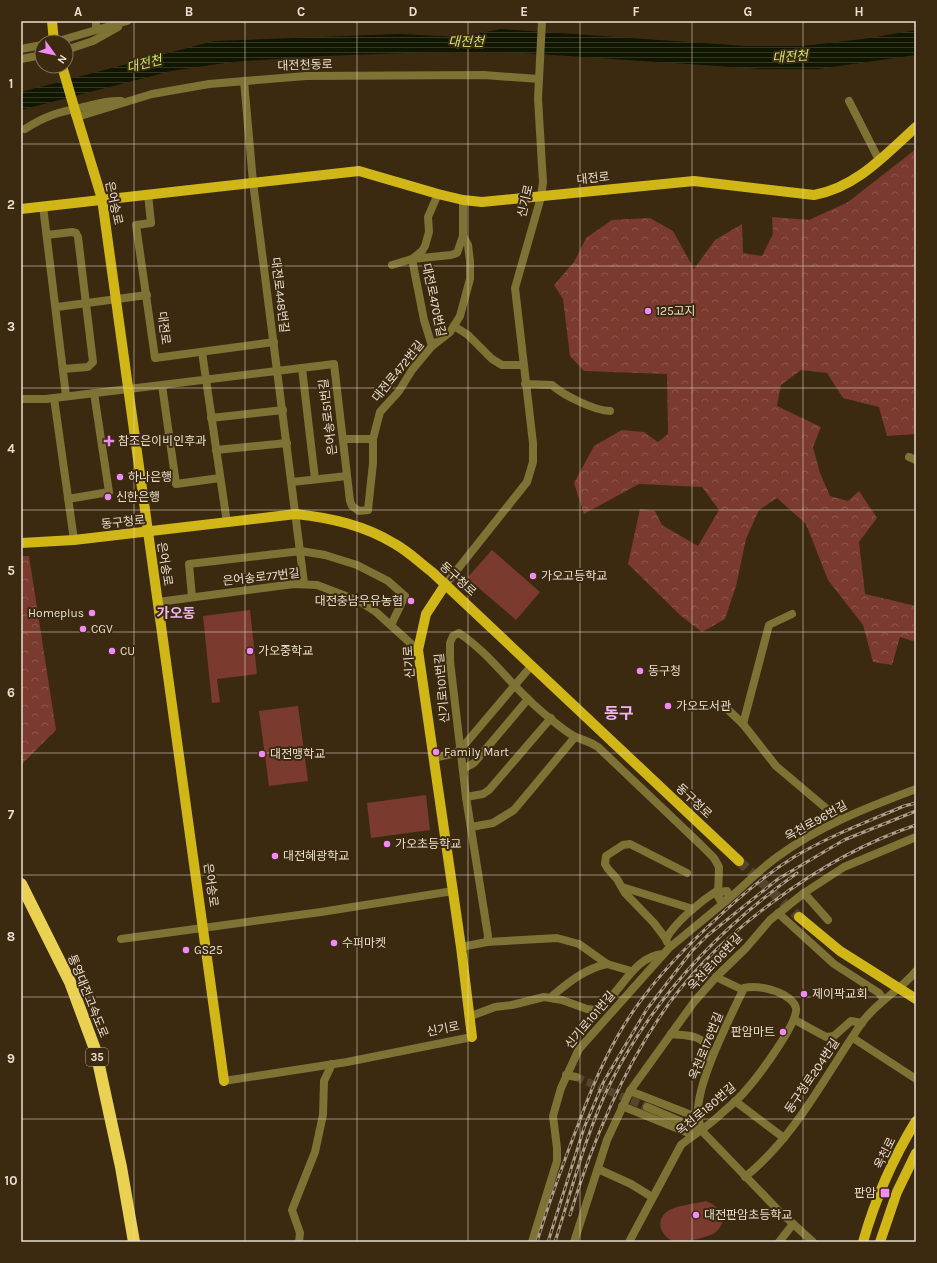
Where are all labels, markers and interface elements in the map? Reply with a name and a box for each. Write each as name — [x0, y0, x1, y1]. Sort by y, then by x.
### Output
text: A — [74, 4, 82, 19]
text: B — [185, 4, 193, 19]
text: C — [297, 4, 305, 19]
text: D — [409, 4, 418, 19]
text: E — [520, 4, 528, 19]
text: F — [632, 4, 640, 19]
text: G — [744, 4, 752, 19]
text: H — [854, 4, 864, 19]
north arrow — [34, 34, 74, 74]
water label: 대전천 — [448, 34, 485, 49]
water label: 대전천 — [772, 48, 809, 65]
text: N — [54, 52, 70, 66]
water label: 대전천 — [125, 52, 164, 75]
street label: 대전천동로 — [277, 57, 333, 73]
text: 1 — [9, 76, 13, 91]
street label: 대전로 — [576, 169, 610, 187]
street label: 은어송로 — [103, 180, 125, 226]
street label: 신기로 — [514, 183, 536, 219]
text: 2 — [7, 197, 15, 212]
street label: 대전로448번길 — [268, 256, 292, 334]
street label: 대전로470번길 — [419, 262, 449, 338]
place label: 125고지 — [656, 304, 696, 318]
marker: 125고지 — [643, 306, 653, 316]
street label: 대전로 — [155, 311, 173, 345]
text: 3 — [7, 319, 15, 334]
street label: 대전로472번길 — [369, 338, 427, 404]
street label: 은어송로51번길 — [316, 378, 340, 456]
place label: 참조은이비인후과 — [118, 434, 206, 448]
marker: 참조은이비인후과 — [103, 435, 115, 447]
text: 4 — [7, 441, 15, 456]
place label: 하나은행 — [128, 470, 172, 484]
marker: 하나은행 — [115, 472, 125, 482]
place label: 신한은행 — [116, 490, 160, 504]
marker: 신한은행 — [103, 492, 113, 502]
street label: 동구청로 — [100, 513, 146, 531]
street label: 은어송로 — [155, 541, 175, 587]
street label: 동구청로 — [437, 559, 479, 599]
text: 5 — [7, 563, 15, 578]
street label: 은어송로77번길 — [222, 566, 300, 588]
place label: 가오고등학교 — [541, 569, 607, 583]
marker: 가오고등학교 — [528, 571, 538, 581]
place label: 대전충남우유농협 — [315, 594, 403, 608]
marker: 대전충남우유농협 — [406, 596, 416, 606]
district label: 가오동 — [157, 605, 195, 622]
place label: Homeplus — [28, 606, 84, 620]
marker: Homeplus — [87, 608, 97, 618]
place label: CGV — [91, 622, 113, 636]
marker: CGV — [78, 624, 88, 634]
place label: CU — [120, 644, 135, 658]
place label: 가오중학교 — [258, 644, 313, 658]
street label: 신기로 — [401, 645, 417, 679]
marker: CU — [107, 646, 117, 656]
marker: 가오중학교 — [245, 646, 255, 656]
street label: 신기로101번길 — [432, 652, 452, 724]
place label: 동구청 — [648, 664, 681, 678]
marker: 동구청 — [635, 666, 645, 676]
text: 6 — [7, 685, 15, 700]
place label: 가오도서관 — [676, 699, 731, 713]
marker: 가오도서관 — [663, 701, 673, 711]
district label: 동구 — [604, 704, 634, 723]
place label: Family Mart — [444, 745, 509, 759]
place label: 대전맹학교 — [270, 747, 325, 761]
marker: Family Mart — [431, 747, 441, 757]
marker: 대전맹학교 — [257, 749, 267, 759]
street label: 동구청로 — [673, 781, 715, 821]
street label: 옥천로96번길 — [782, 798, 850, 844]
text: 7 — [8, 807, 15, 822]
place label: 가오초등학교 — [395, 837, 461, 851]
marker: 가오초등학교 — [382, 839, 392, 849]
place label: 대전혜광학교 — [283, 849, 349, 863]
marker: 대전혜광학교 — [270, 851, 280, 861]
street label: 은어송로 — [201, 862, 221, 908]
text: 8 — [7, 929, 15, 944]
street label: 옥천로106번길 — [685, 930, 745, 994]
place label: 수퍼마켓 — [342, 936, 386, 950]
marker: 수퍼마켓 — [329, 938, 339, 948]
place label: GS25 — [194, 943, 223, 957]
marker: GS25 — [181, 945, 191, 955]
street label: 통영대전고속도로 — [65, 952, 111, 1040]
place label: 제이팍교회 — [812, 987, 867, 1001]
street label: 신기로101번길 — [562, 989, 618, 1051]
marker: 제이팍교회 — [799, 989, 809, 999]
street label: 옥천로176번길 — [686, 1010, 726, 1082]
street label: 신기로 — [425, 1019, 461, 1039]
place label: 판암마트 — [731, 1025, 775, 1039]
marker: 판암마트 — [778, 1027, 788, 1037]
street label: 동구청로204번길 — [782, 1036, 842, 1116]
road number: 35 — [86, 1048, 108, 1066]
text: 9 — [7, 1051, 15, 1066]
street label: 옥천로180번길 — [673, 1080, 739, 1138]
street label: 옥천로 — [871, 1135, 899, 1171]
text: 10 — [5, 1173, 17, 1188]
place label: 판암 — [854, 1186, 876, 1200]
marker: 판암 — [879, 1187, 891, 1199]
place label: 대전판암초등학교 — [704, 1208, 792, 1222]
marker: 대전판암초등학교 — [691, 1210, 701, 1220]

